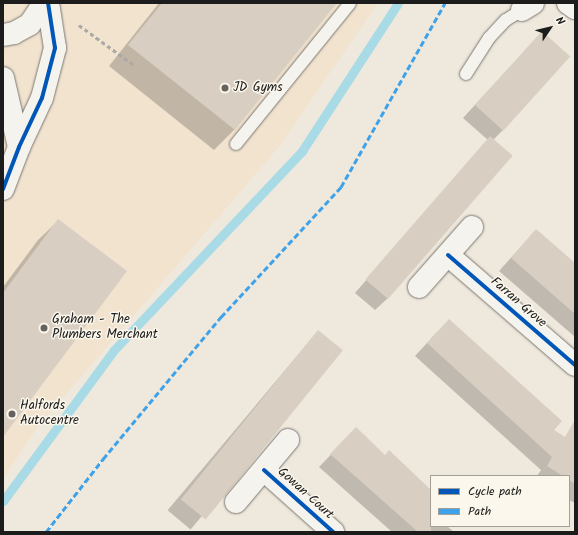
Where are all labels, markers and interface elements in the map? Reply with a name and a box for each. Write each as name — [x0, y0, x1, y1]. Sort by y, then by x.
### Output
north arrow — [530, 8, 570, 48]
text: N — [550, 13, 569, 29]
place label: JD Gyms — [233, 80, 283, 96]
marker: JD Gyms — [220, 83, 230, 93]
street label: Farran Grove — [487, 274, 549, 332]
place label: Graham - The Plumbers Merchant — [52, 313, 158, 344]
marker: Graham - The Plumbers Merchant — [39, 323, 49, 333]
place label: Halfords Autocentre — [20, 399, 79, 430]
marker: Halfords Autocentre — [7, 409, 17, 419]
street label: Gowan Court — [274, 465, 336, 523]
legend — [430, 475, 570, 527]
text: Cycle path — [468, 482, 522, 501]
text: Path — [468, 502, 491, 521]

